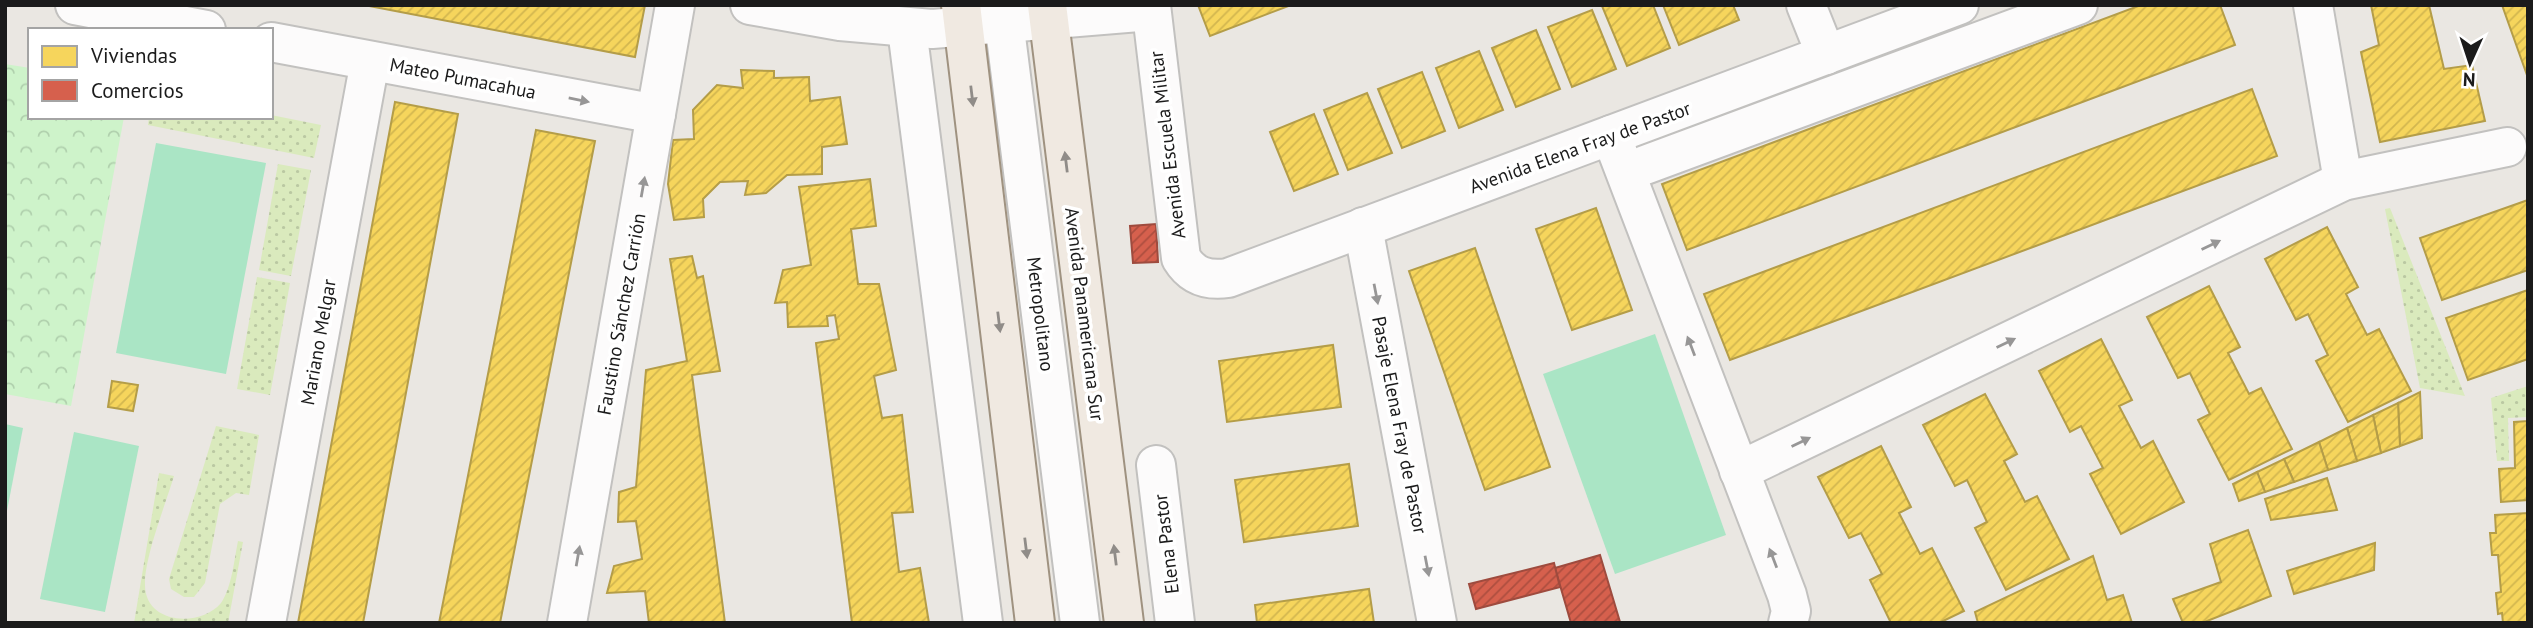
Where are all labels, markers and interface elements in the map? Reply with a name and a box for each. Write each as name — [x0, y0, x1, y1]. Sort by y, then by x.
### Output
legend — [28, 28, 273, 119]
north arrow — [2435, 28, 2505, 98]
text: Viviendas — [90, 42, 177, 69]
street label: Avenida Escuela Militar — [1144, 49, 1190, 240]
street label: Mateo Pumacahua — [388, 52, 538, 104]
text: N — [2462, 68, 2476, 92]
text: Comercios — [91, 77, 184, 104]
one-way arrow — [966, 85, 977, 107]
one-way arrow — [568, 95, 590, 106]
street label: Avenida Elena Fray de Pastor — [1466, 96, 1694, 198]
one-way arrow — [1060, 151, 1071, 173]
one-way arrow — [638, 176, 649, 198]
street label: Avenida Panamericana Sur — [1060, 206, 1110, 423]
street label: Faustino Sánchez Carrión — [591, 211, 651, 417]
one-way arrow — [2201, 239, 2221, 251]
street label: Metropolitano — [1022, 255, 1060, 373]
street label: Mariano Melgar — [295, 277, 341, 407]
one-way arrow — [1371, 283, 1382, 305]
one-way arrow — [993, 311, 1004, 333]
street label: Pasaje Elena Fray de Pastor — [1367, 314, 1433, 536]
one-way arrow — [1685, 335, 1696, 356]
one-way arrow — [1996, 337, 2016, 349]
one-way arrow — [1791, 436, 1811, 447]
street label: Elena Pastor — [1148, 492, 1184, 595]
one-way arrow — [1021, 537, 1032, 559]
one-way arrow — [573, 544, 584, 566]
one-way arrow — [1110, 544, 1121, 566]
one-way arrow — [1767, 547, 1778, 568]
one-way arrow — [1421, 555, 1432, 577]

